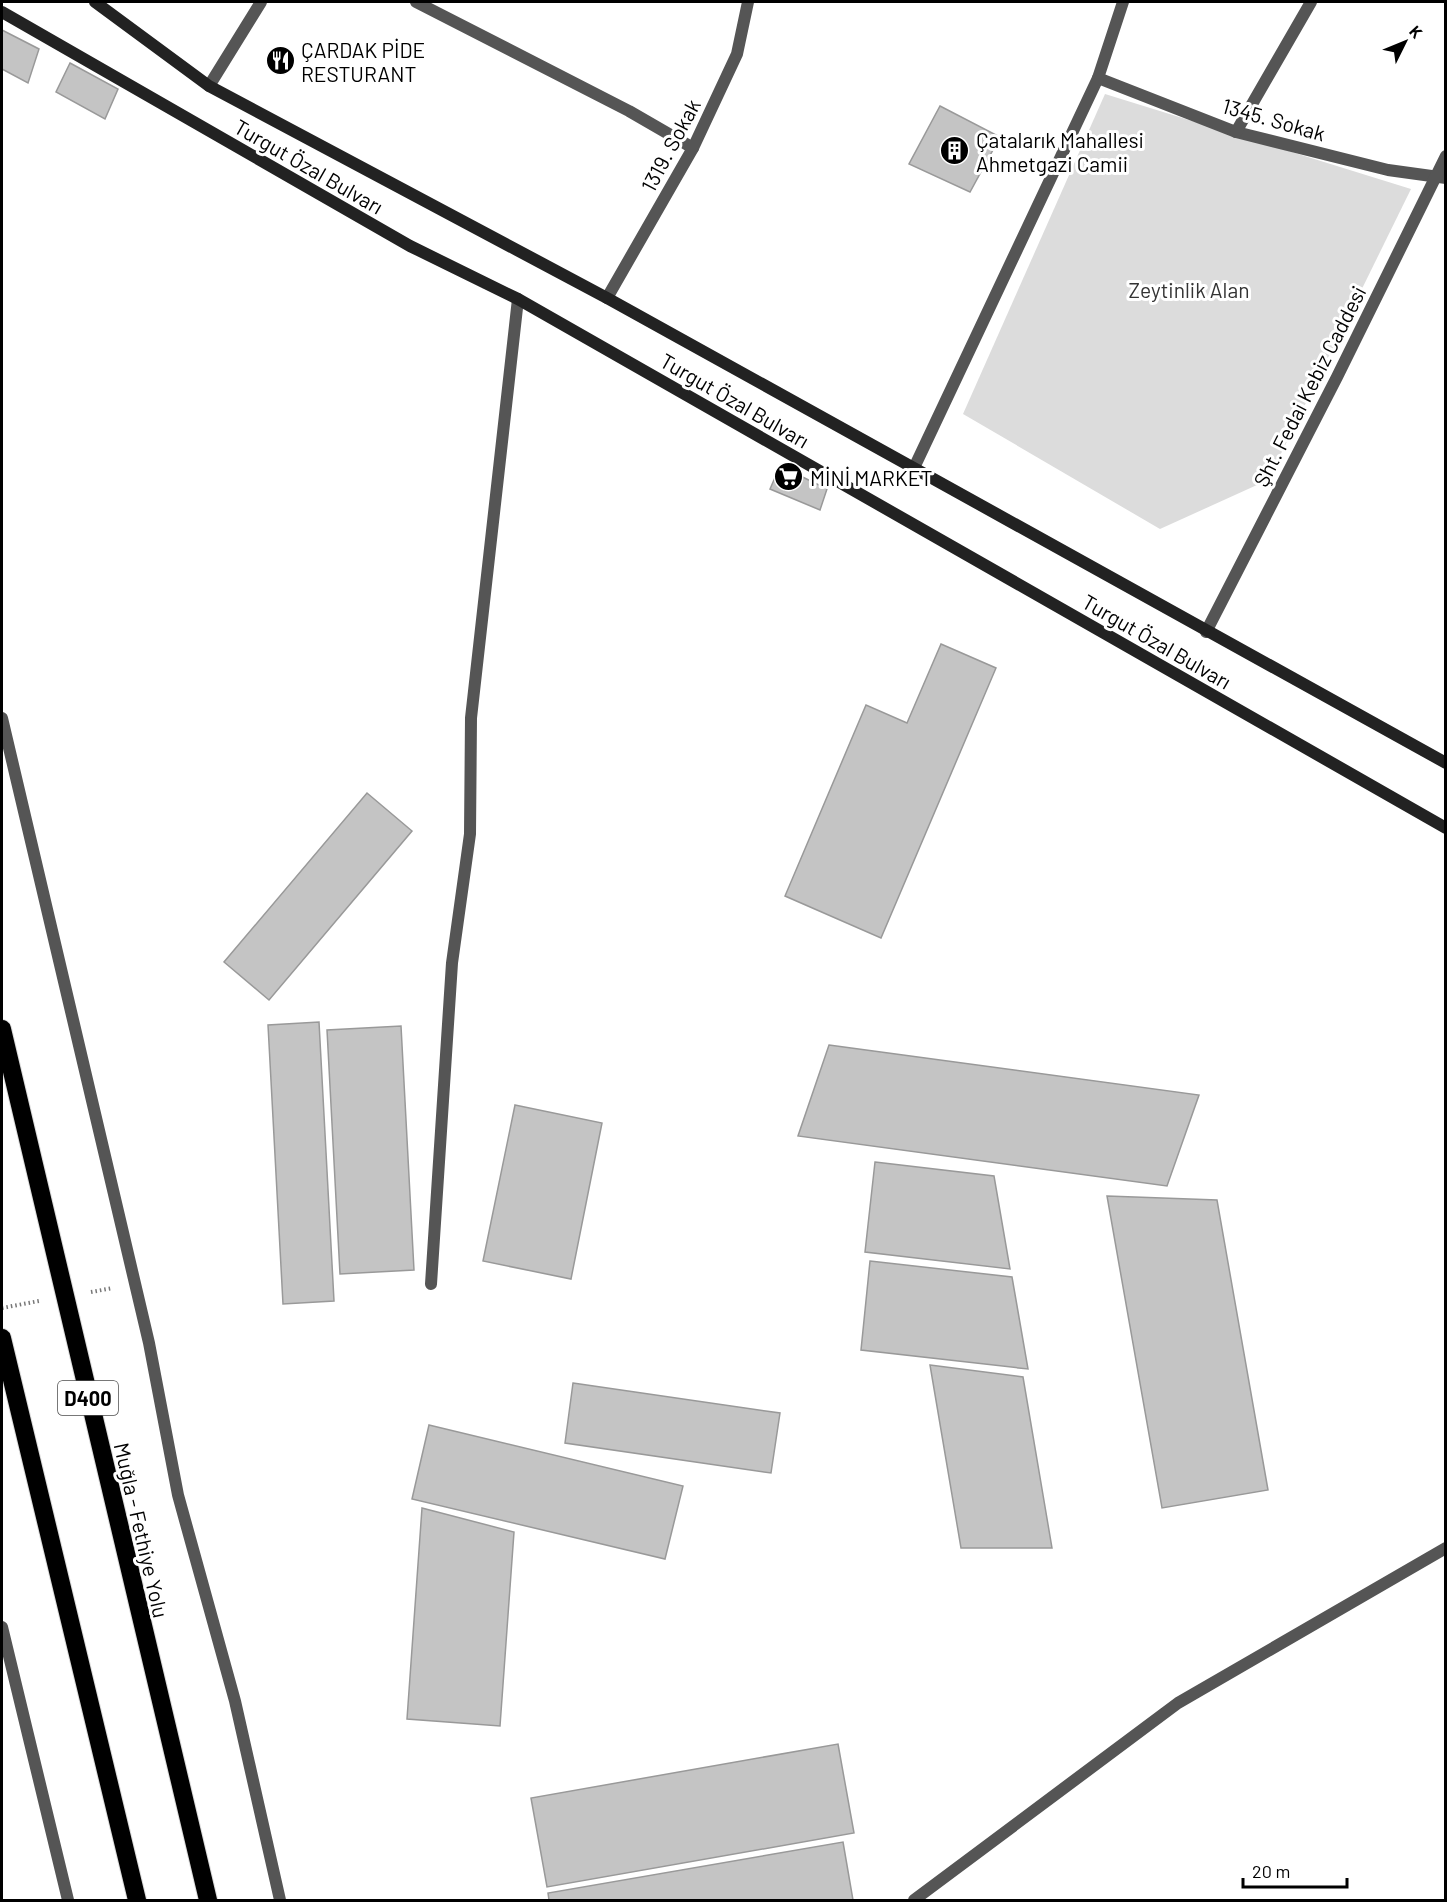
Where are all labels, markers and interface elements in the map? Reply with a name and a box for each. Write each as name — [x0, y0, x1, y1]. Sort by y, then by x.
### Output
north arrow — [1375, 12, 1435, 72]
text: K — [1406, 21, 1427, 42]
place label: ÇARDAK PİDE RESTURANT — [301, 37, 425, 86]
restaurant icon: ÇARDAK PİDE RESTURANT — [264, 45, 296, 77]
street label: 1345. Sokak — [1220, 92, 1328, 146]
street label: 1319. Sokak — [635, 94, 705, 196]
street label: Turgut Özal Bulvarı — [230, 113, 388, 219]
place label: Çatalarık Mahallesi Ahmetgazi Camii — [976, 127, 1144, 176]
building icon: Çatalarık Mahallesi Ahmetgazi Camii — [939, 135, 971, 167]
park label: Zeytinlik Alan — [1129, 277, 1249, 302]
street label: Şht. Fedai Kebiz Caddesi — [1247, 281, 1371, 491]
street label: Turgut Özal Bulvarı — [656, 347, 814, 453]
supermarket icon: MİNİ MARKET — [773, 461, 805, 493]
place label: MİNİ MARKET — [810, 465, 932, 490]
street label: Turgut Özal Bulvarı — [1078, 588, 1236, 694]
road number: D400 — [58, 1381, 118, 1415]
street label: Muğla - Fethiye Yolu — [110, 1440, 174, 1620]
scale bar — [1243, 1851, 1346, 1889]
text: 20 m — [1252, 1860, 1290, 1882]

